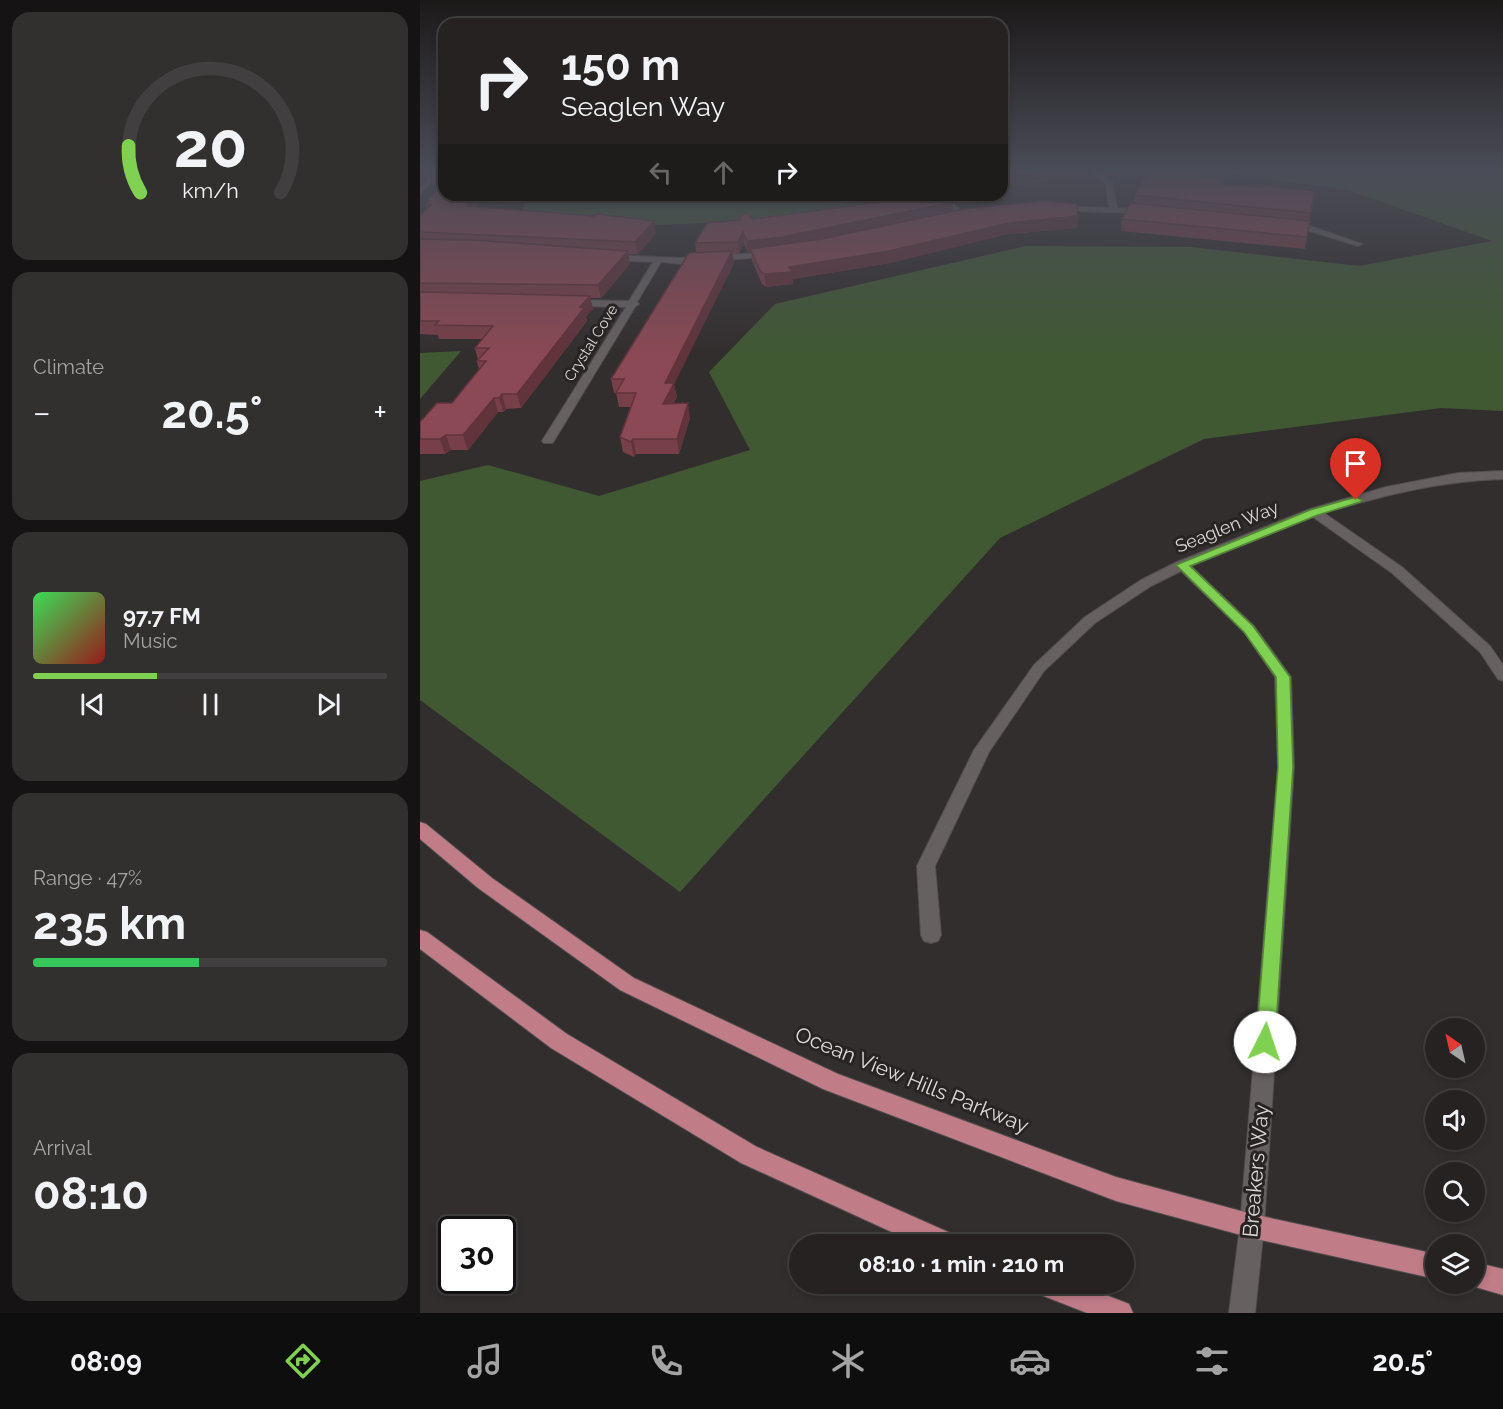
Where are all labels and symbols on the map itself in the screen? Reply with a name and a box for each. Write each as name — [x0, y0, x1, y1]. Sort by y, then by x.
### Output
street label: Crystal Cove — [560, 301, 622, 385]
pin — [1330, 438, 1381, 500]
street label: Seaglen Way — [1172, 496, 1282, 557]
position arrow — [1233, 1010, 1297, 1074]
north arrow — [1425, 1018, 1485, 1078]
street label: Ocean View Hills Parkway — [792, 1021, 1033, 1138]
street label: Breakers Way — [1237, 1104, 1274, 1238]
speed limit sign: 30 — [438, 1216, 516, 1294]

